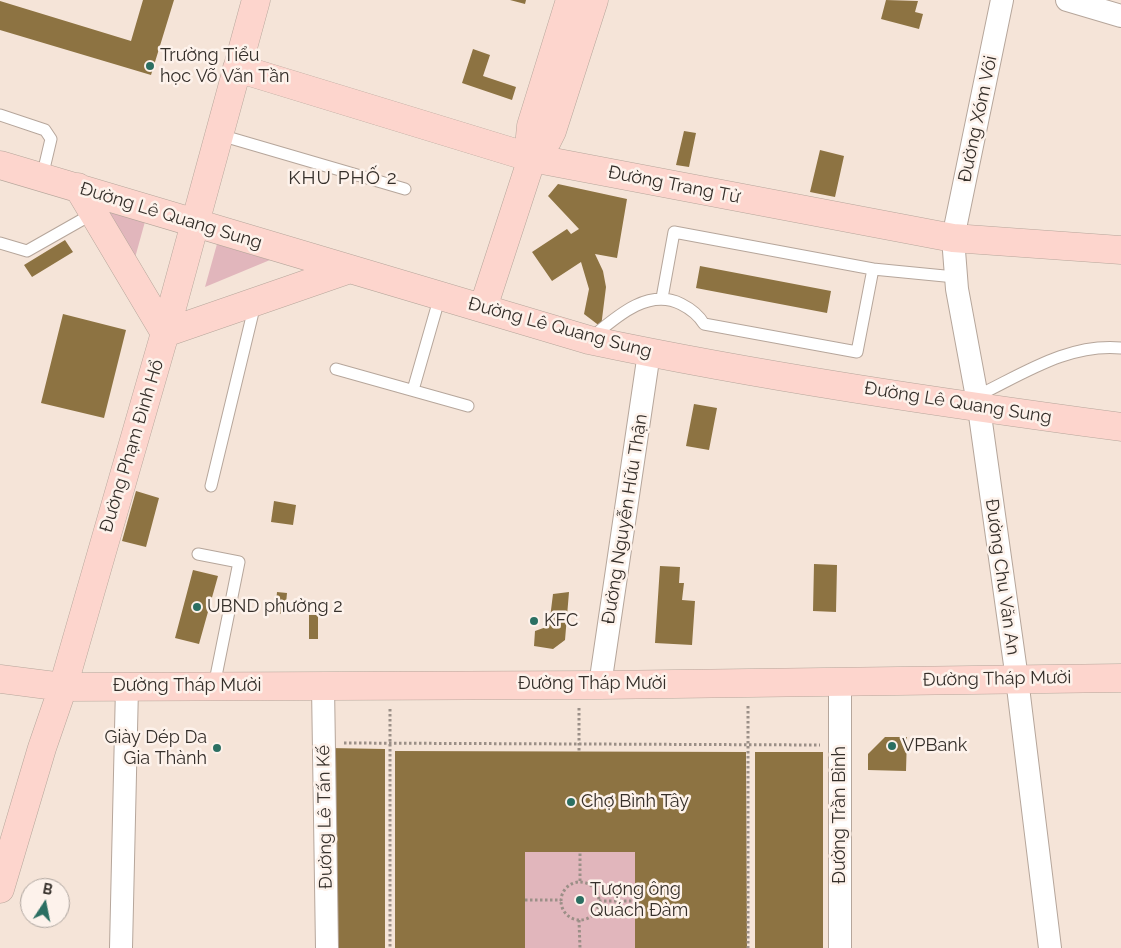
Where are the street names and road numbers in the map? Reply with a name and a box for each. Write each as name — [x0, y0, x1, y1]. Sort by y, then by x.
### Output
street label: Đường Xóm Vôi — [954, 54, 1002, 184]
street label: Đường Trang Tử — [606, 162, 742, 208]
street label: Đường Lê Quang Sung — [77, 178, 265, 254]
street label: Đường Lê Quang Sung — [466, 293, 654, 363]
street label: Đường Phạm Đình Hổ — [95, 357, 169, 535]
street label: Đường Lê Quang Sung — [863, 378, 1053, 428]
street label: Đường Nguyễn Hữu Thận — [598, 412, 652, 626]
street label: Đường Chu Văn An — [980, 497, 1024, 657]
street label: Đường Tháp Mười — [922, 667, 1072, 691]
street label: Đường Tháp Mười — [518, 673, 666, 695]
street label: Đường Tháp Mười — [113, 675, 261, 697]
street label: Đường Lê Tấn Kế — [313, 745, 337, 889]
street label: Đường Trần Bình — [829, 746, 851, 884]

